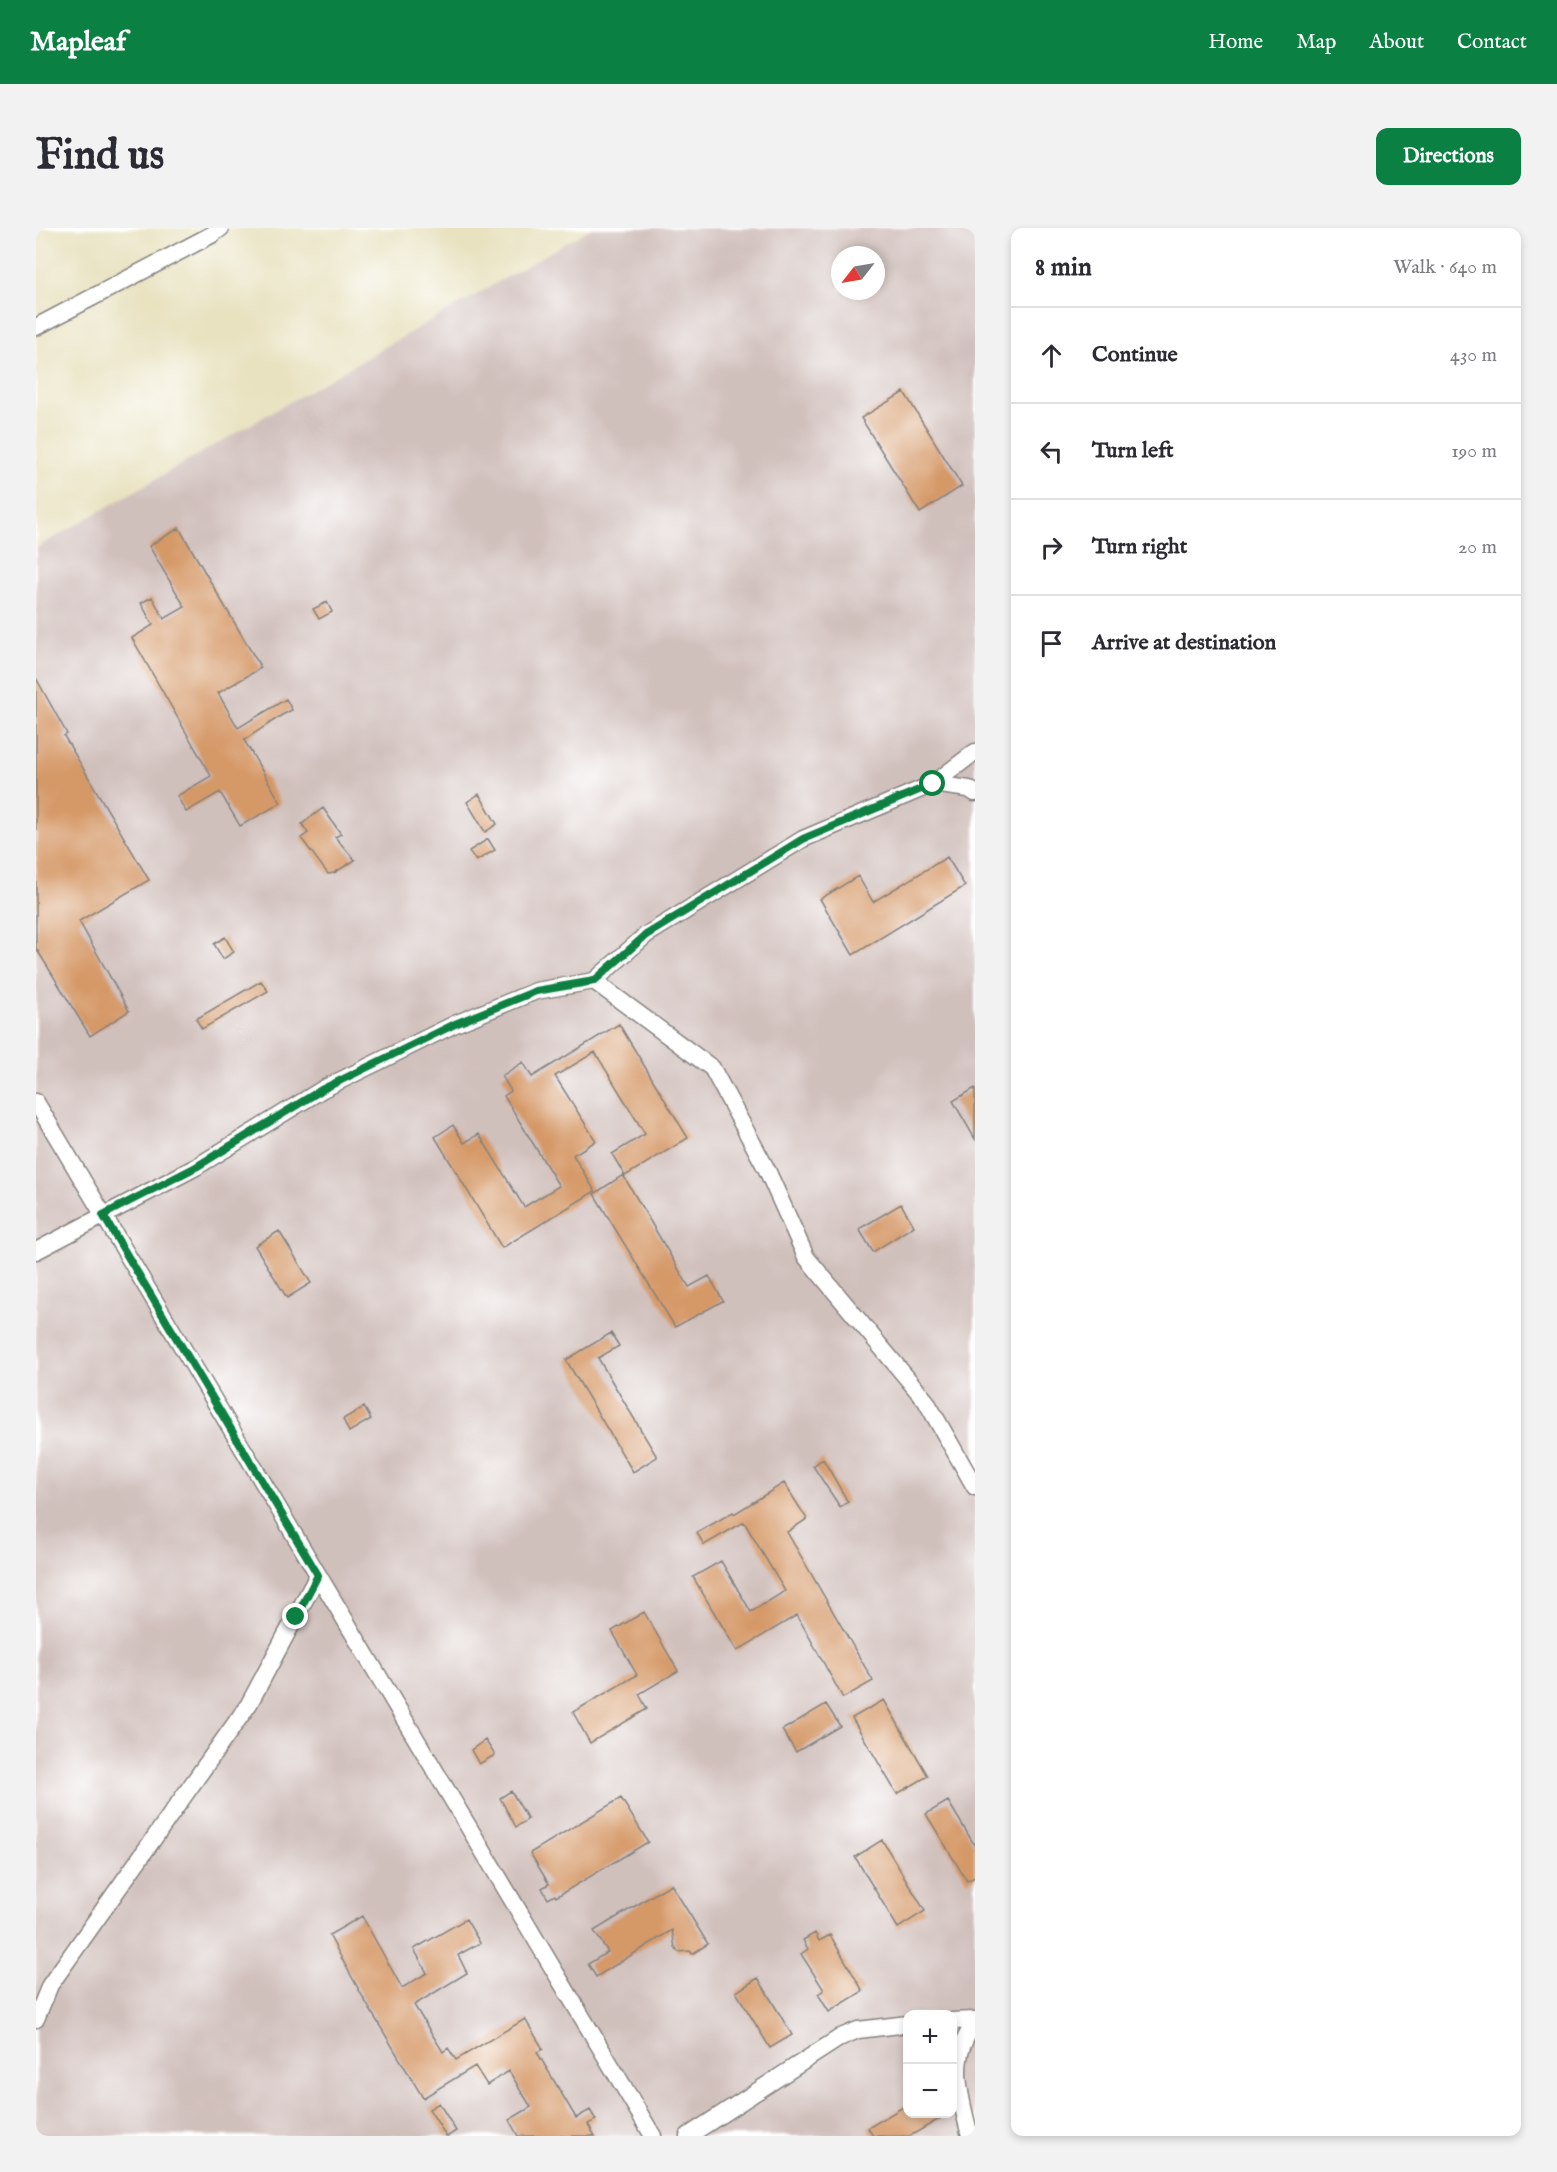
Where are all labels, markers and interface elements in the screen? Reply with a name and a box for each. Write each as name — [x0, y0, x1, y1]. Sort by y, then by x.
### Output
text: Mapleaf — [30, 25, 126, 60]
text: Home — [1208, 29, 1263, 56]
text: Map — [1296, 29, 1336, 56]
text: About — [1369, 29, 1424, 56]
text: Contact — [1457, 29, 1527, 56]
button: Directions — [1376, 128, 1521, 185]
text: Find us — [36, 130, 164, 183]
north arrow — [831, 246, 885, 300]
text: 8 min — [1035, 251, 1092, 284]
text: Walk · 640 m — [1393, 255, 1497, 280]
icon: ahead — [1035, 339, 1068, 372]
text: Continue — [1092, 341, 1178, 369]
text: 430 m — [1450, 343, 1497, 368]
icon: left — [1035, 435, 1068, 468]
text: Turn left — [1092, 437, 1174, 465]
text: 190 m — [1451, 439, 1497, 464]
icon: right — [1035, 531, 1068, 564]
text: Turn right — [1092, 533, 1187, 561]
text: 20 m — [1458, 535, 1497, 560]
icon: arrive — [1035, 627, 1068, 660]
text: Arrive at destination — [1092, 629, 1276, 657]
route start — [919, 770, 945, 796]
route end — [282, 1603, 308, 1629]
map controls — [903, 2010, 957, 2118]
button: + — [903, 2010, 957, 2064]
button: − — [903, 2064, 957, 2118]

